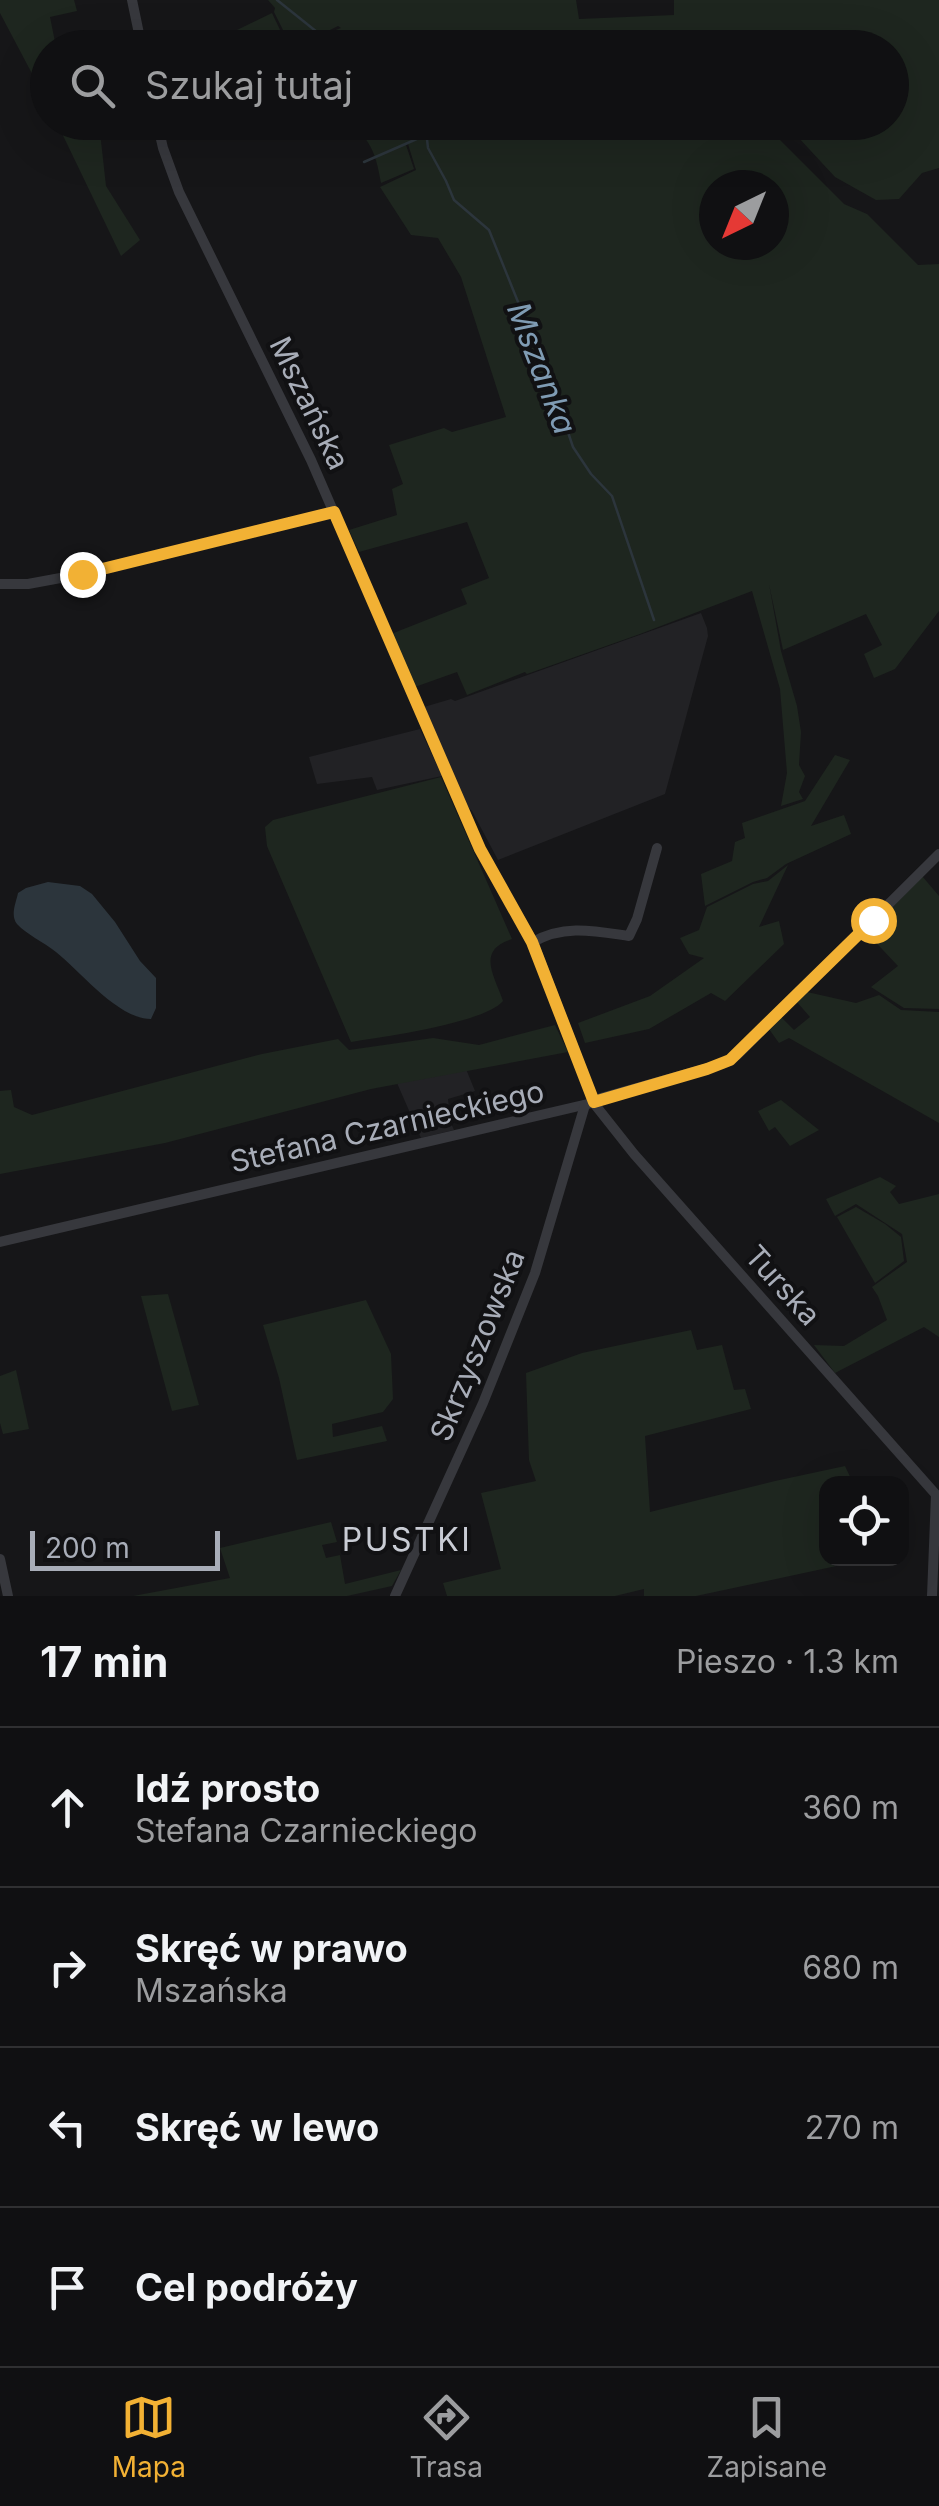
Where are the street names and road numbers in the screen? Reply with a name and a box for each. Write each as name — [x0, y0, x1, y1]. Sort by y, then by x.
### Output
street label: Mszańska — [262, 331, 358, 475]
street label: Stefana Czarnieckiego — [227, 1072, 547, 1180]
street label: Turska — [738, 1238, 828, 1332]
street label: Skrzyszowska — [422, 1244, 532, 1446]

